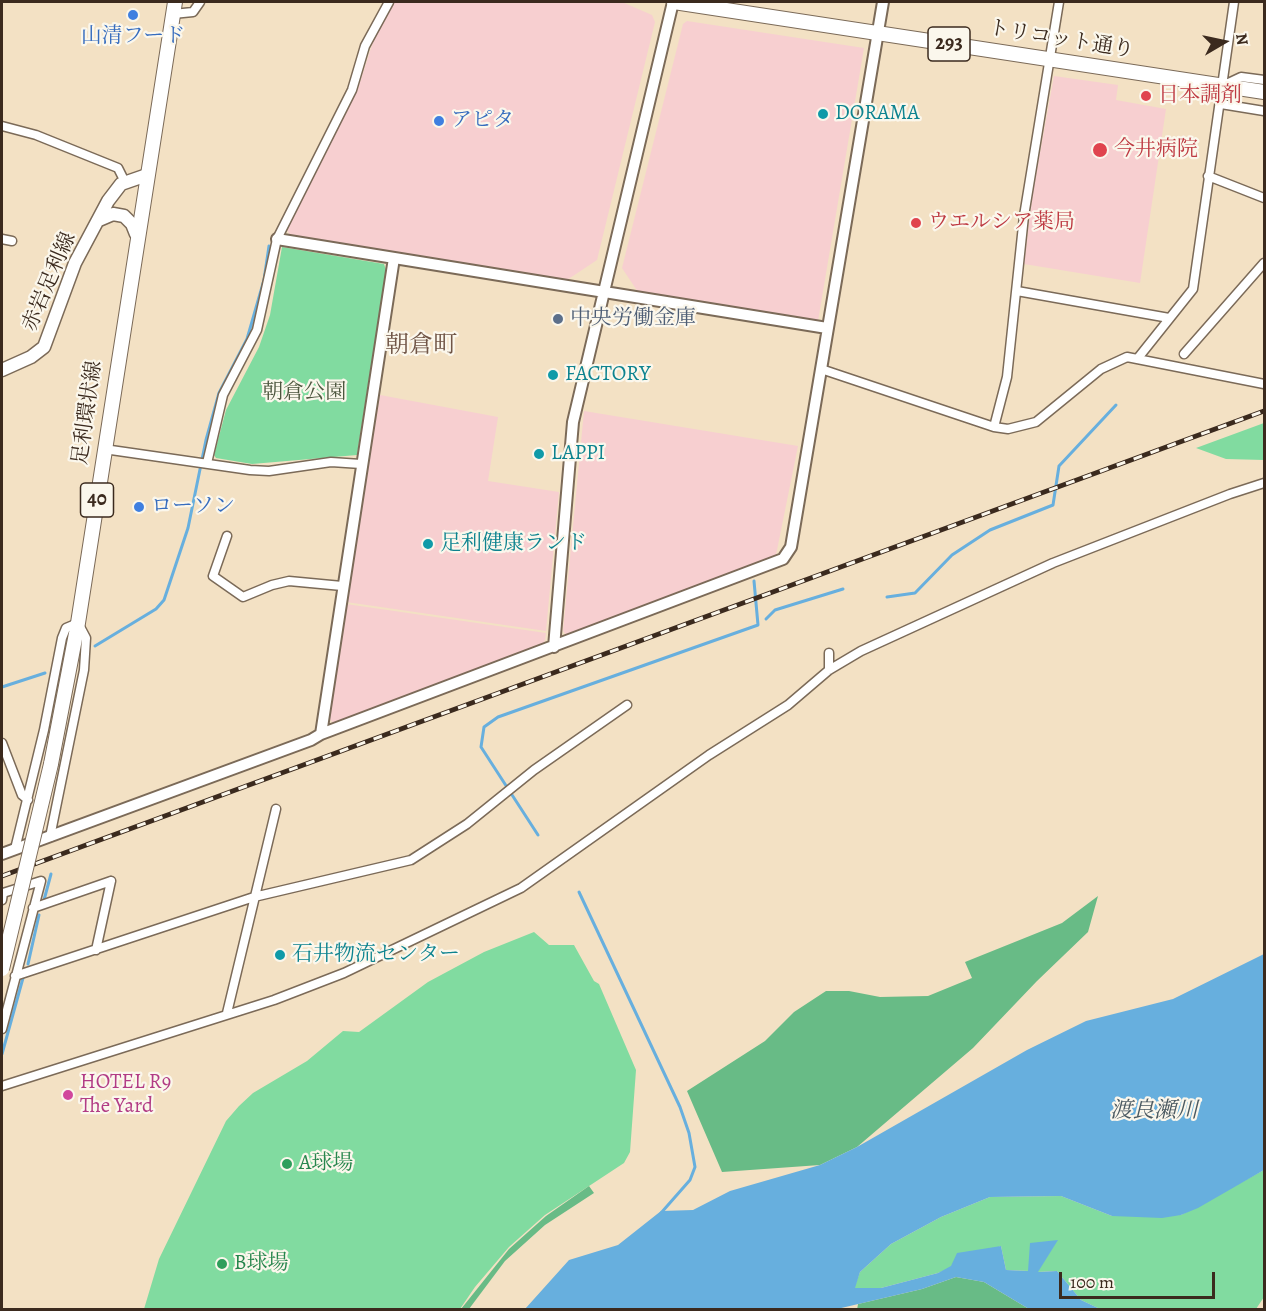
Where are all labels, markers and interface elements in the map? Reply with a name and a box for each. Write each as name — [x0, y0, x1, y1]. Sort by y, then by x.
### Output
marker: 山清フード — [126, 8, 140, 22]
north arrow — [1194, 12, 1254, 72]
street label: トリコット通り — [986, 16, 1136, 64]
place label: 山清フード — [81, 24, 185, 50]
road number: 293 — [928, 27, 970, 61]
text: N — [1230, 32, 1254, 47]
place label: 日本調剤 — [1158, 83, 1242, 109]
marker: 日本調剤 — [1139, 89, 1153, 103]
place label: DORAMA — [835, 101, 919, 127]
marker: DORAMA — [816, 107, 830, 121]
place label: アピタ — [451, 108, 514, 134]
marker: アピタ — [432, 114, 446, 128]
place label: 今井病院 — [1114, 137, 1198, 163]
marker: 今井病院 — [1091, 141, 1109, 159]
place label: ウエルシア薬局 — [928, 210, 1075, 236]
marker: ウエルシア薬局 — [909, 216, 923, 230]
street label: 赤岩足利線 — [18, 229, 82, 335]
place label: 中央労働金庫 — [570, 306, 696, 332]
marker: 中央労働金庫 — [551, 312, 565, 326]
district label: 朝倉町 — [385, 332, 457, 360]
street label: 足利環状線 — [68, 359, 108, 467]
place label: FACTORY — [565, 362, 650, 388]
marker: FACTORY — [546, 368, 560, 382]
park label: 朝倉公園 — [262, 380, 346, 406]
place label: LAPPI — [551, 441, 605, 467]
marker: LAPPI — [532, 447, 546, 461]
road number: 40 — [80, 483, 114, 517]
place label: ローソン — [151, 494, 235, 520]
marker: ローソン — [132, 500, 146, 514]
place label: 足利健康ランド — [440, 531, 587, 557]
marker: 足利健康ランド — [421, 537, 435, 551]
place label: 石井物流センター — [292, 942, 460, 968]
marker: 石井物流センター — [273, 948, 287, 962]
place label: HOTEL R9 The Yard — [80, 1070, 171, 1120]
marker: HOTEL R9 The Yard — [61, 1088, 75, 1102]
water label: 渡良瀬川 — [1110, 1099, 1198, 1125]
place label: A球場 — [299, 1151, 353, 1177]
marker: A球場 — [280, 1157, 294, 1171]
place label: B球場 — [234, 1251, 289, 1277]
marker: B球場 — [215, 1257, 229, 1271]
scale bar — [1062, 1260, 1218, 1298]
text: 100 m — [1070, 1270, 1114, 1294]

